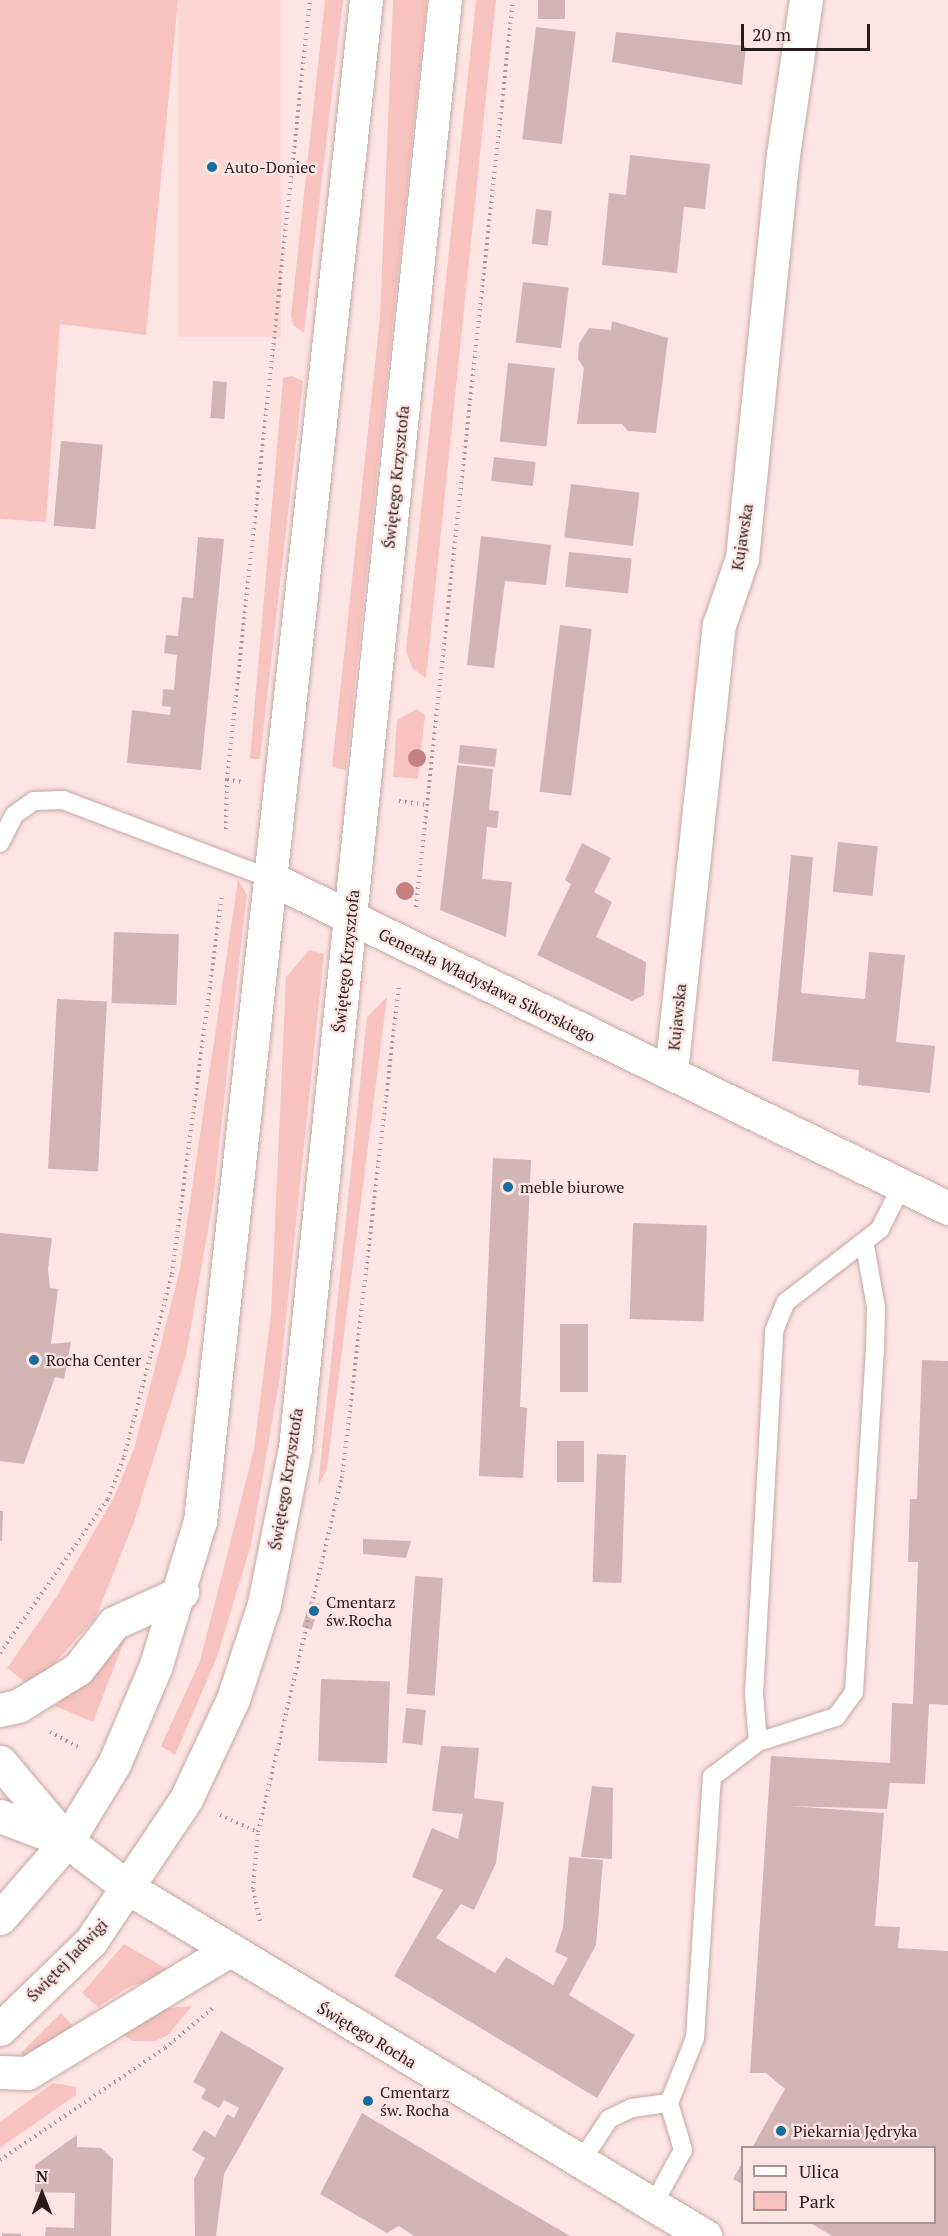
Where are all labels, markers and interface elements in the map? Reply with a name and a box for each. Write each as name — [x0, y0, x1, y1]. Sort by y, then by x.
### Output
scale bar — [744, 12, 873, 50]
text: 20 m — [752, 22, 791, 46]
place label: Auto-Doniec — [224, 157, 316, 177]
marker: Auto-Doniec — [205, 160, 219, 174]
street label: Świętego Krzysztofa — [379, 405, 413, 549]
street label: Kujawska — [727, 502, 757, 572]
street label: Świętego Krzysztofa — [329, 889, 363, 1033]
street label: Generała Władysława Sikorskiego — [375, 924, 599, 1046]
street label: Kujawska — [664, 983, 690, 1051]
place label: meble biurowe — [520, 1177, 624, 1197]
marker: meble biurowe — [501, 1180, 515, 1194]
place label: Rocha Center — [46, 1350, 141, 1370]
marker: Rocha Center — [27, 1353, 41, 1367]
street label: Świętego Krzysztofa — [265, 1407, 307, 1551]
place label: Cmentarz św.Rocha — [326, 1592, 396, 1630]
marker: Cmentarz św.Rocha — [307, 1604, 321, 1618]
street label: Świętej Jadwigi — [23, 1915, 111, 2005]
street label: Świętego Rocha — [314, 1998, 420, 2072]
place label: Cmentarz św. Rocha — [380, 2082, 450, 2120]
marker: Cmentarz św. Rocha — [361, 2094, 375, 2108]
place label: Piekarnia Jędryka — [793, 2121, 917, 2141]
marker: Piekarnia Jędryka — [774, 2124, 788, 2138]
legend — [741, 2146, 936, 2224]
text: Ulica — [799, 2159, 839, 2183]
north arrow — [12, 2164, 72, 2224]
text: N — [36, 2165, 48, 2187]
text: Park — [799, 2189, 835, 2213]

